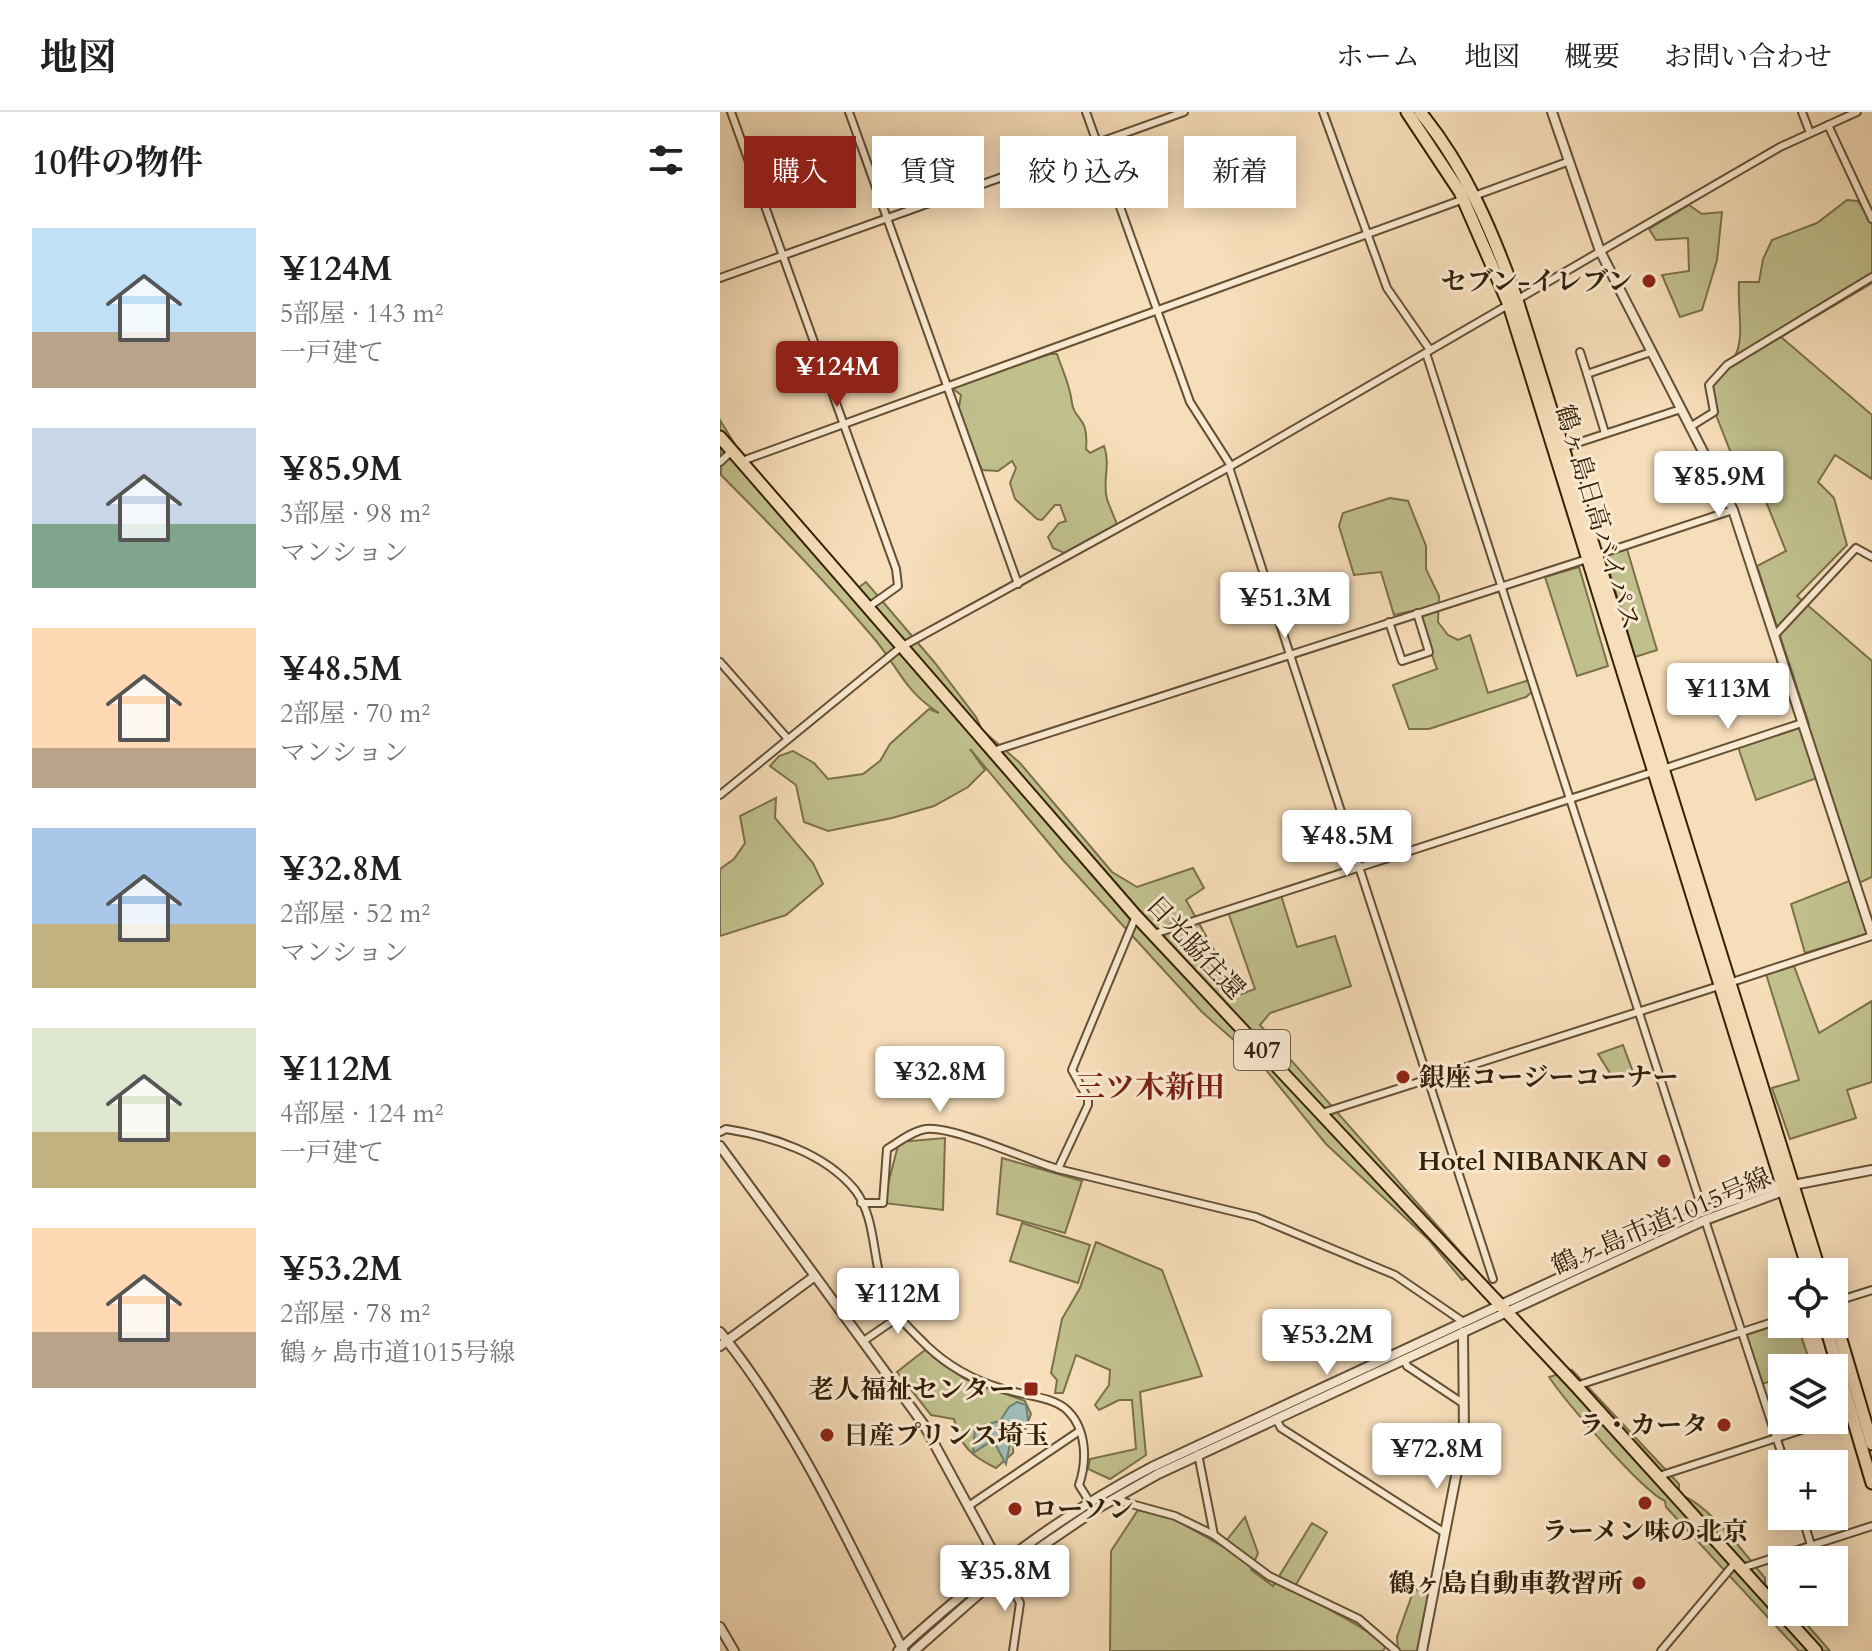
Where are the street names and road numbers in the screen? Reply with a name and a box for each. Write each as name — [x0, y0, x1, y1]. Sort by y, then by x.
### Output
street label: 鶴ヶ島日高バイパス — [1547, 400, 1648, 634]
street label: 日光脇往還 — [1139, 888, 1253, 1007]
road number: 407 — [1234, 1030, 1290, 1070]
street label: 鶴ヶ島市道1015号線 — [1546, 1159, 1776, 1284]

